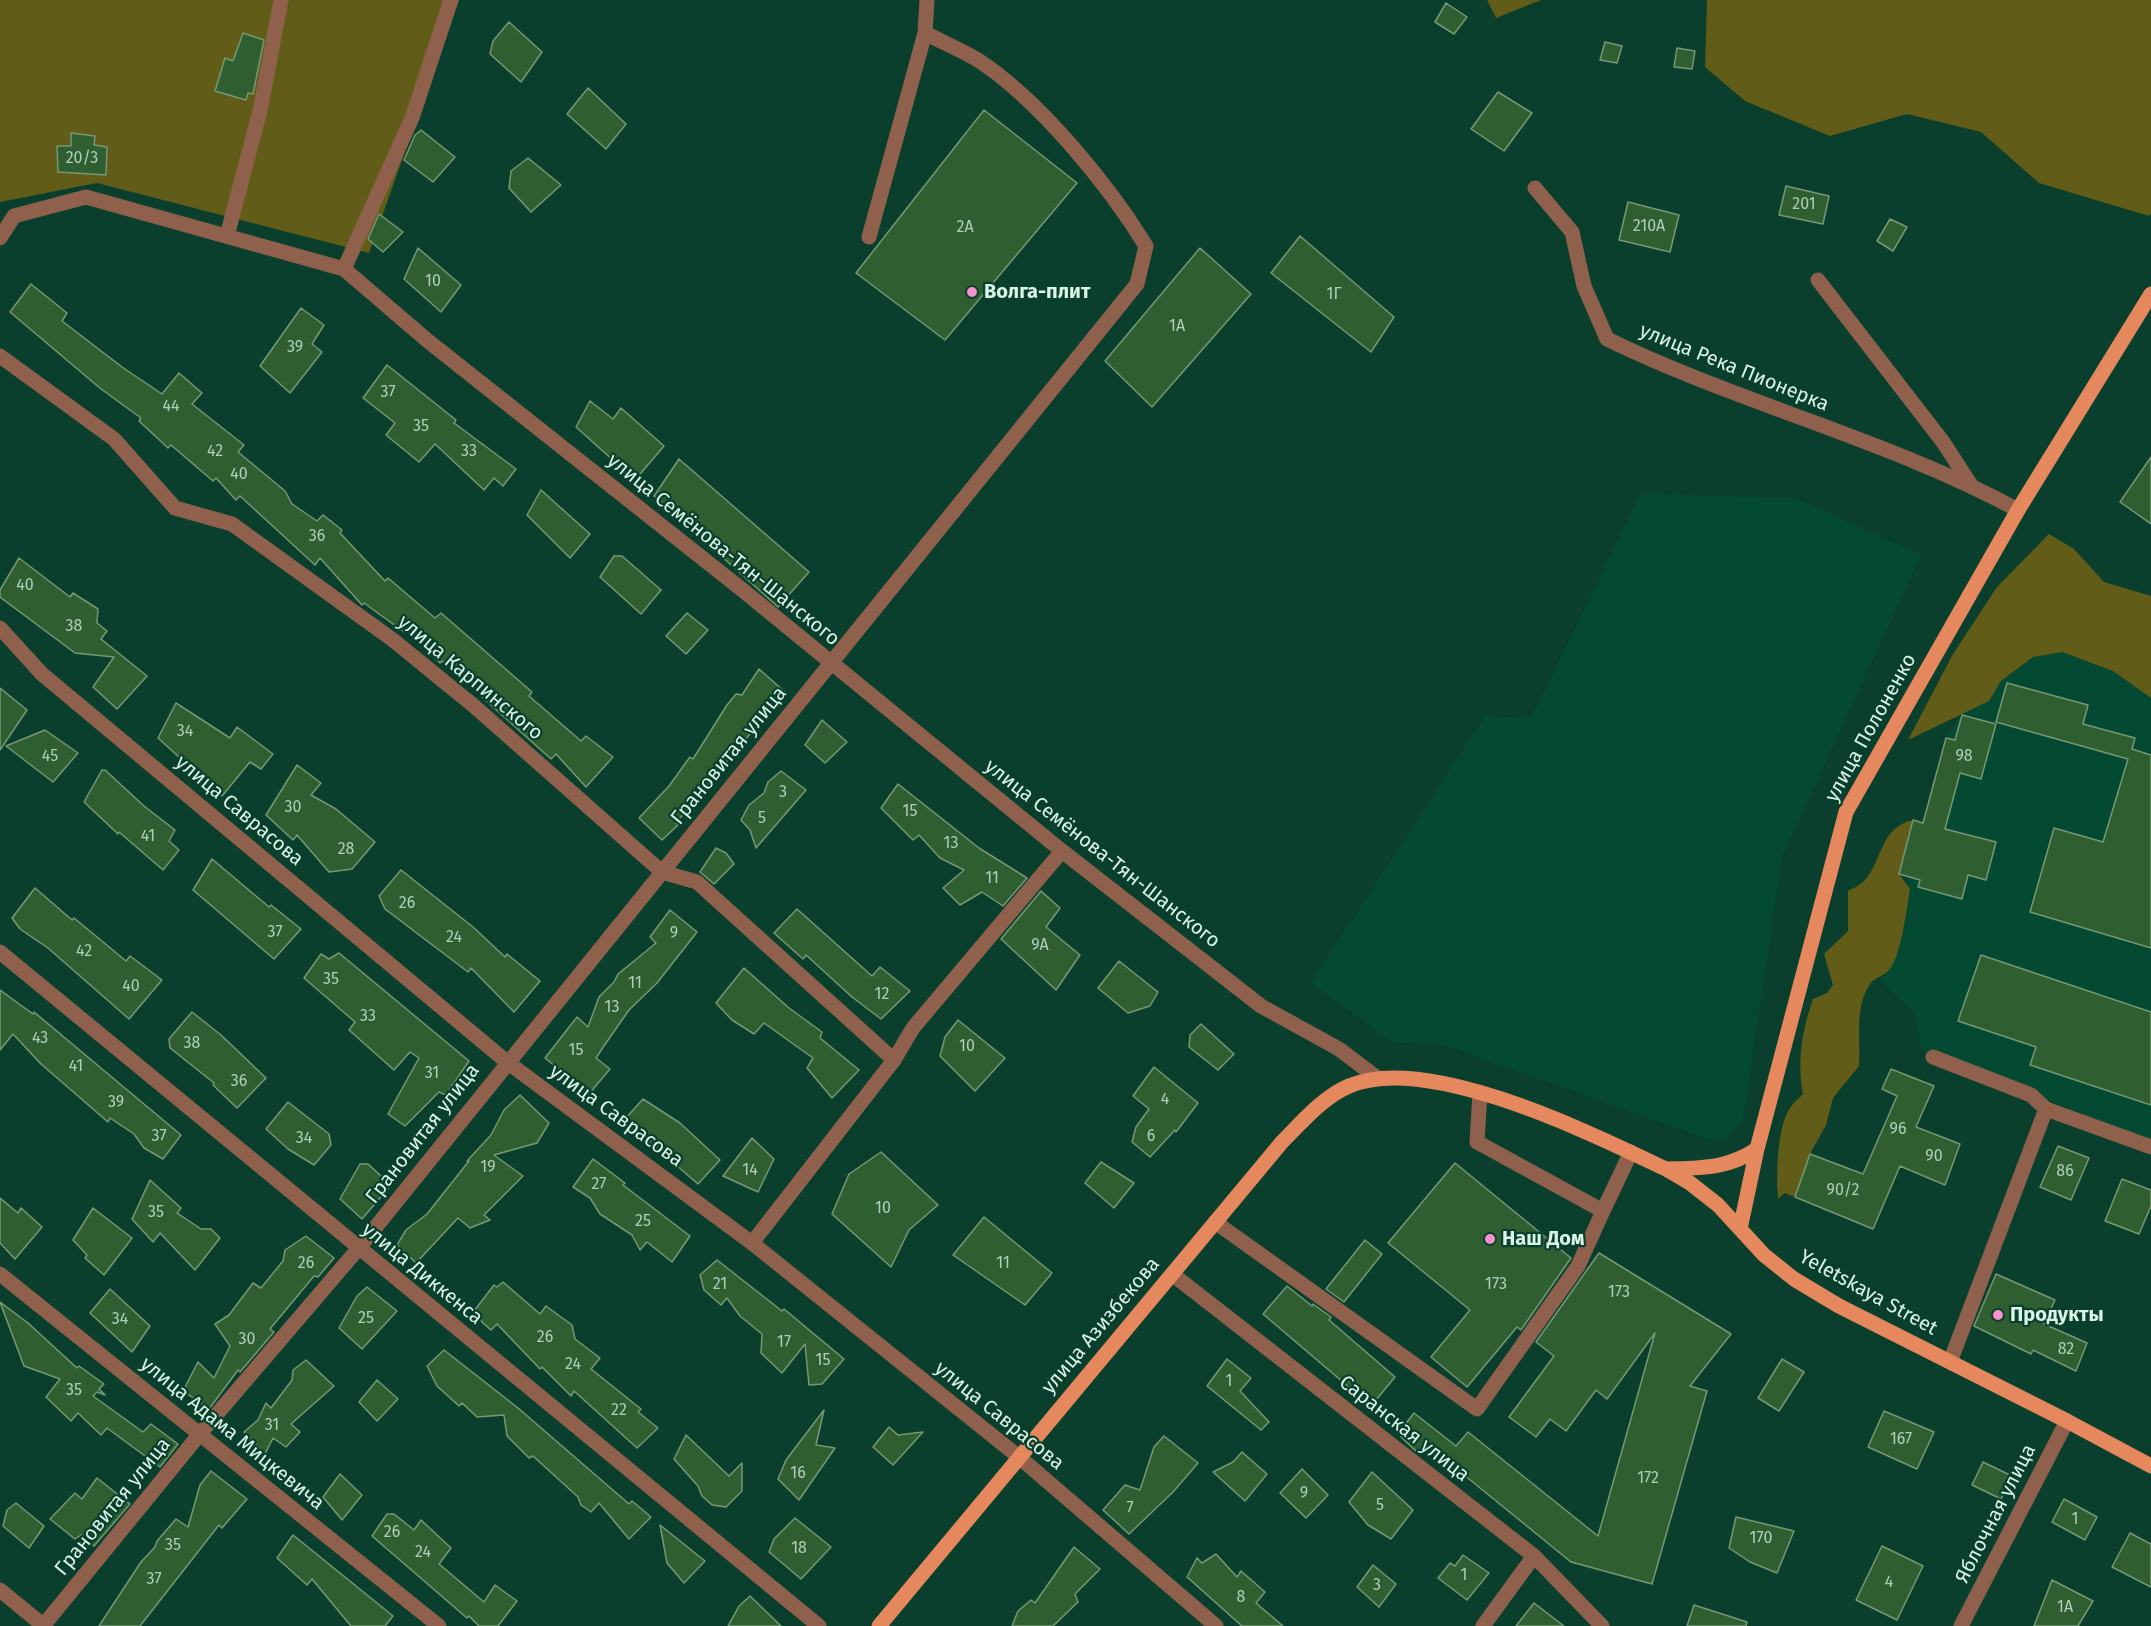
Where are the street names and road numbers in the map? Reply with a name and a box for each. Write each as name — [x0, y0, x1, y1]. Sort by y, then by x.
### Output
street label: улица Река Пионерка — [1636, 319, 1832, 417]
street label: улица Семёнова-Тян-Шанского — [602, 449, 844, 651]
street label: улица Карпинского — [392, 610, 548, 746]
street label: улица Полоненко — [1820, 650, 1922, 806]
street label: Грановитая улица — [666, 682, 792, 830]
street label: улица Саврасова — [170, 751, 308, 871]
street label: улица Семёнова-Тян-Шанского — [980, 755, 1224, 953]
street label: Грановитая улица — [361, 1059, 485, 1209]
street label: улица Саврасова — [544, 1059, 688, 1173]
street label: улица Диккенса — [357, 1218, 487, 1330]
street label: Yeletskaya Street — [1795, 1245, 1941, 1341]
street label: улица Азизбекова — [1037, 1253, 1165, 1399]
street label: улица Адама Мицкевича — [135, 1352, 329, 1516]
street label: улица Саврасова — [929, 1356, 1069, 1476]
street label: Саранская улица — [1334, 1371, 1474, 1487]
street label: Грановитая улица — [50, 1433, 176, 1581]
street label: Яблочная улица — [1951, 1441, 2041, 1587]

